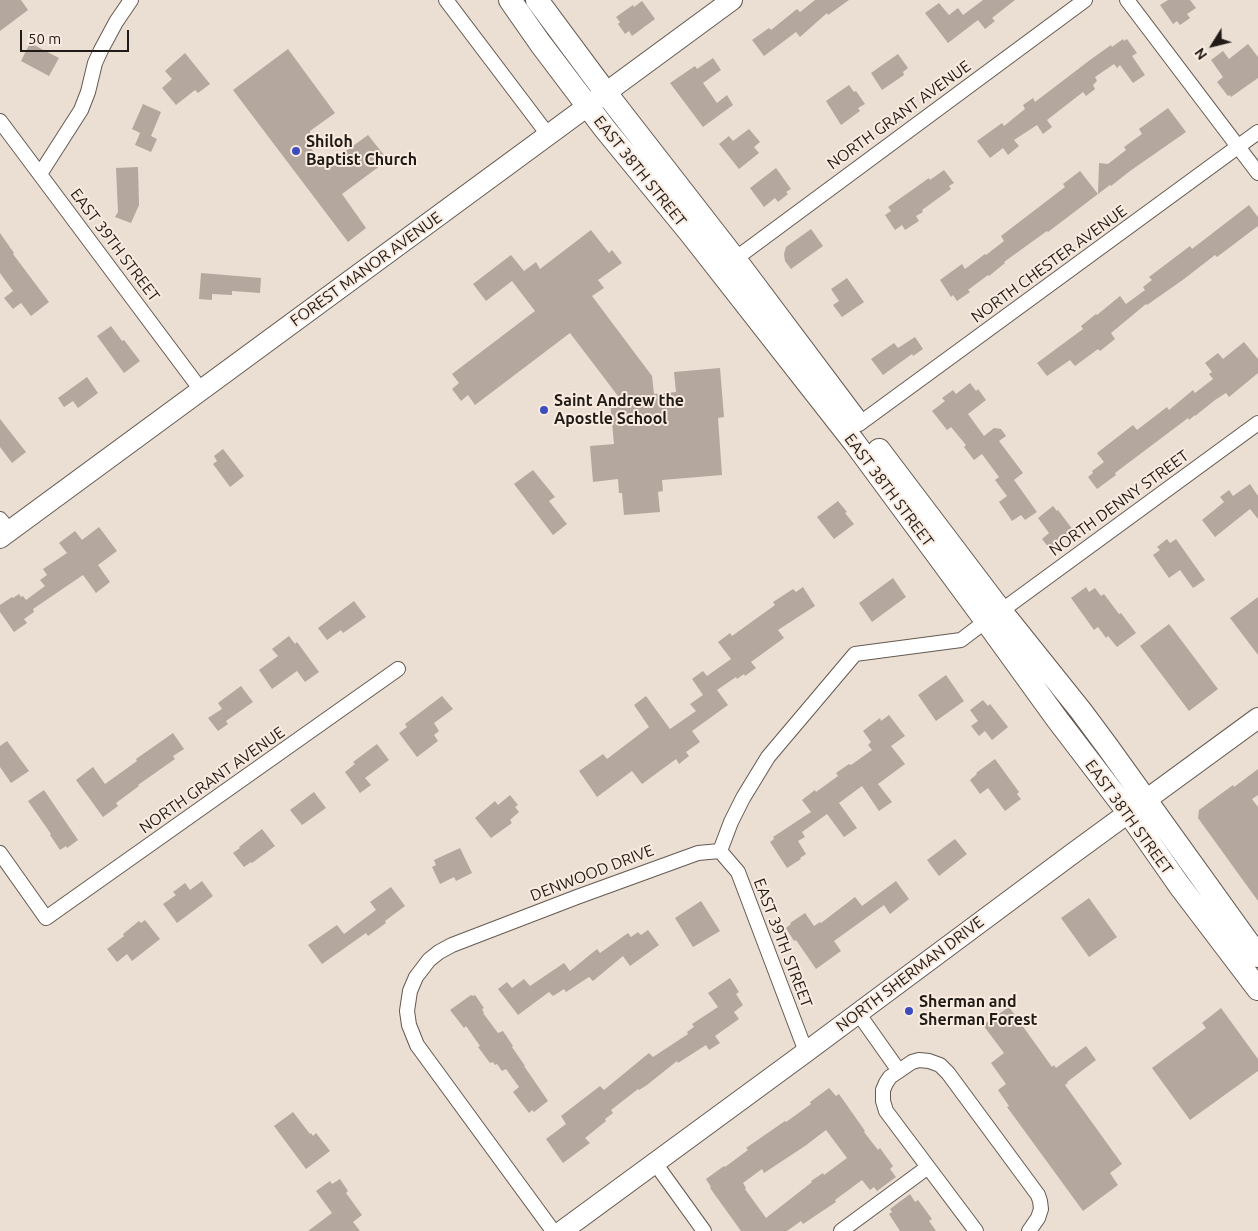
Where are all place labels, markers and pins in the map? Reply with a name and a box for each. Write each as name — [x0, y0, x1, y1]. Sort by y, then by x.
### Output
place label: Shiloh Baptist Church — [306, 132, 417, 170]
marker: Shiloh Baptist Church — [290, 145, 302, 157]
place label: Saint Andrew the Apostle School — [554, 391, 684, 429]
marker: Saint Andrew the Apostle School — [538, 404, 550, 416]
place label: Sherman and Sherman Forest — [919, 992, 1037, 1030]
marker: Sherman and Sherman Forest — [903, 1005, 915, 1017]

